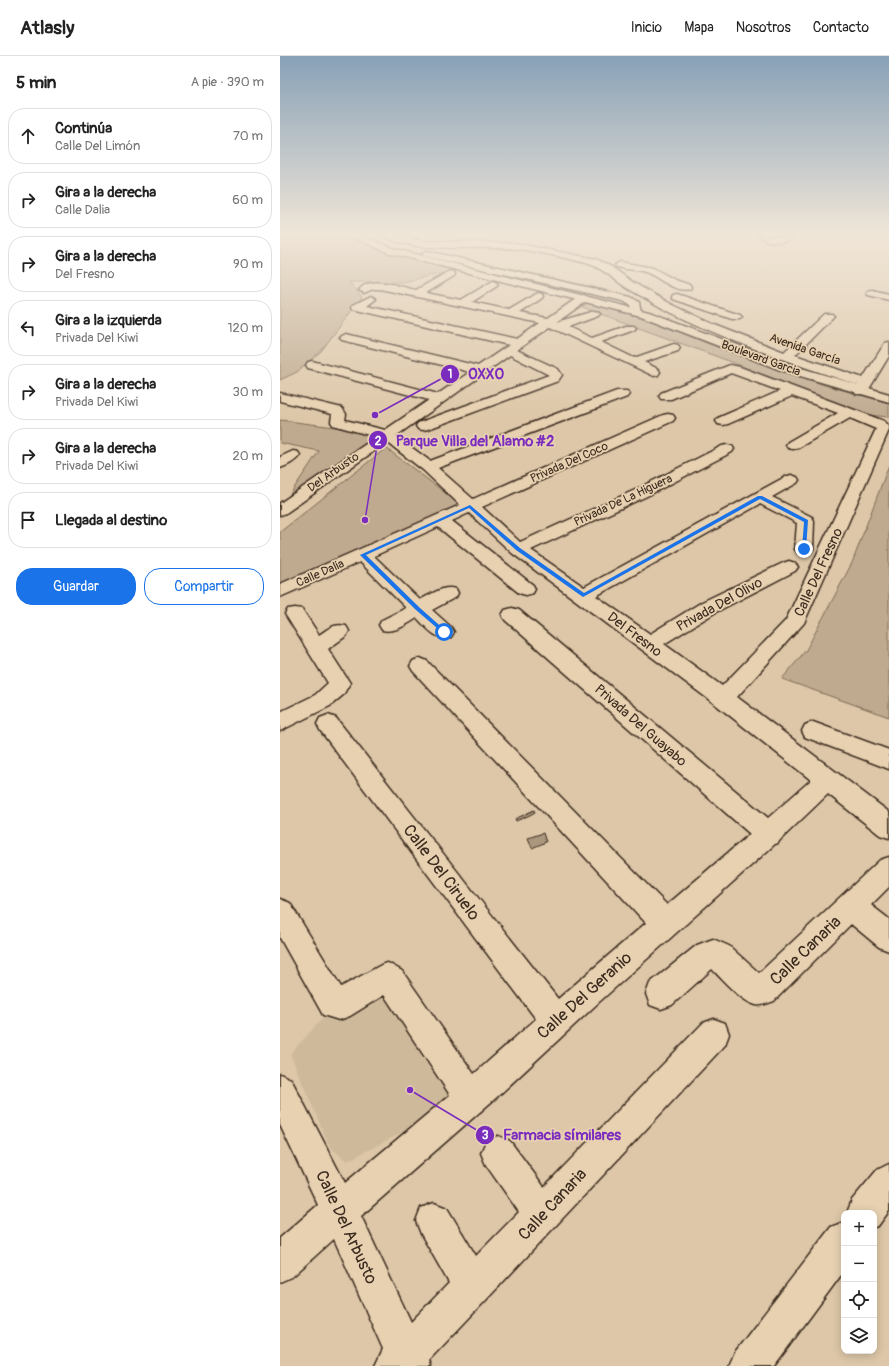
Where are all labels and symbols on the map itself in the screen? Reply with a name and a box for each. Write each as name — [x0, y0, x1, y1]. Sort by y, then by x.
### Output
street label: Avenida García — [767, 330, 843, 369]
street label: Boulevard Garcia — [719, 337, 803, 380]
callout: OXXO — [440, 360, 512, 387]
text: OXXO — [468, 365, 505, 384]
text: 1 — [448, 367, 452, 382]
callout: Parque Villa del Alamo #2 — [368, 427, 562, 454]
text: Parque Villa del Alamo #2 — [396, 432, 554, 451]
text: 2 — [375, 434, 382, 449]
street label: Privada Del Coco — [528, 438, 611, 486]
street label: Del Arbusto — [305, 449, 362, 496]
street label: Privada De La Higuera — [572, 471, 675, 530]
street label: Calle Del Fresno — [790, 525, 847, 619]
route end — [795, 540, 813, 558]
street label: Calle Dalia — [294, 556, 347, 591]
street label: Privada Del Olivo — [673, 574, 766, 635]
street label: Del Fresno — [604, 608, 666, 661]
route start — [435, 623, 453, 641]
street label: Privada Del Guayabo — [591, 681, 691, 770]
street label: Calle Del Ciruelo — [399, 820, 485, 925]
street label: Calle Canaria — [765, 911, 845, 990]
street label: Calle Del Geranio — [533, 947, 636, 1043]
callout: Farmacia símilares — [475, 1122, 629, 1149]
text: Farmacia símilares — [503, 1126, 621, 1145]
text: 3 — [482, 1128, 489, 1143]
street label: Calle Canaria — [514, 1164, 591, 1245]
street label: Calle Del Arbusto — [311, 1167, 382, 1287]

